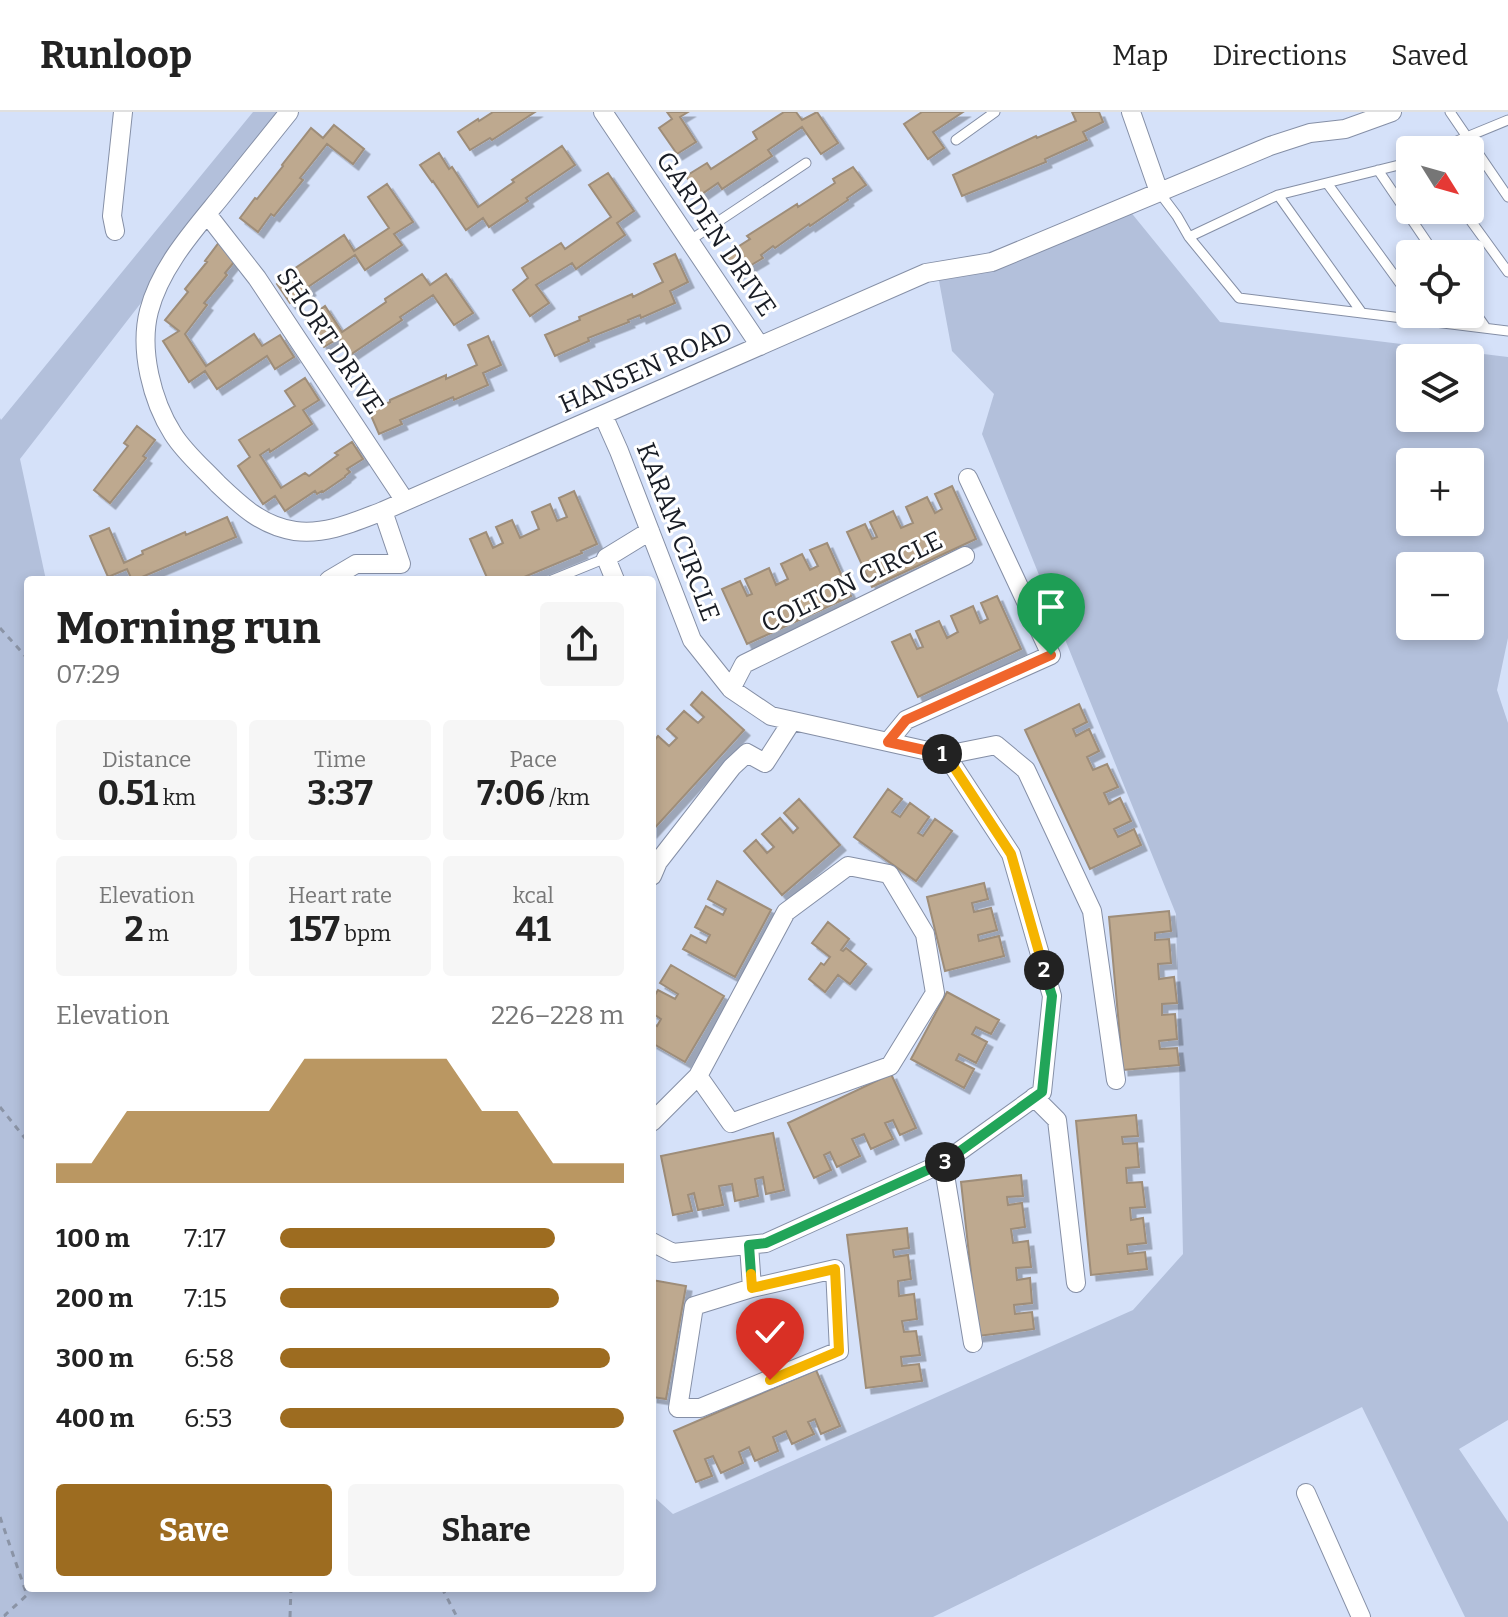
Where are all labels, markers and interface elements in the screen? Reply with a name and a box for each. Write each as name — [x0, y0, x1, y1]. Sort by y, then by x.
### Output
text: Runloop — [40, 32, 192, 78]
text: Map — [1112, 39, 1168, 72]
text: Directions — [1212, 39, 1347, 72]
text: Saved — [1391, 39, 1468, 72]
north arrow — [1396, 136, 1484, 224]
map controls — [1396, 136, 1484, 640]
street label: GARDEN DRIVE — [649, 146, 783, 322]
button: locate — [1396, 240, 1484, 328]
street label: SHORT DRIVE — [270, 262, 390, 420]
street label: HANSEN ROAD — [554, 316, 738, 420]
button: layers — [1396, 344, 1484, 432]
street label: KARAM CIRCLE — [630, 438, 726, 626]
button: + — [1396, 448, 1484, 536]
street label: COLTON CIRCLE — [756, 525, 948, 639]
button: − — [1396, 552, 1484, 640]
pin — [1017, 573, 1085, 655]
icon: arrive — [1029, 585, 1073, 629]
text: Morning run — [56, 602, 320, 655]
button: share — [540, 602, 624, 686]
text: 07:29 — [56, 659, 121, 690]
pin: 1 — [922, 734, 962, 774]
text: 1 — [937, 740, 947, 767]
text: Distance — [102, 746, 191, 773]
text: Time — [314, 746, 366, 773]
text: Pace — [510, 746, 557, 773]
text: 0.51 — [98, 773, 158, 814]
text: 3:37 — [307, 773, 373, 814]
text: 7:06 — [477, 773, 545, 814]
text: km — [158, 784, 196, 811]
text: /km — [545, 784, 590, 811]
text: Elevation — [99, 882, 195, 909]
text: Heart rate — [288, 882, 392, 909]
text: kcal — [513, 882, 554, 909]
text: 2 — [124, 909, 144, 950]
text: 157 — [289, 909, 340, 950]
text: 41 — [516, 909, 551, 950]
text: m — [144, 920, 169, 947]
text: bpm — [340, 920, 391, 947]
pin: 2 — [1024, 950, 1064, 990]
text: 2 — [1038, 956, 1050, 983]
text: Elevation — [56, 1000, 169, 1031]
text: 226–228 m — [491, 1000, 624, 1031]
pin: 3 — [925, 1142, 965, 1182]
text: 3 — [939, 1148, 951, 1175]
text: 100 m — [56, 1223, 130, 1254]
text: 7:17 — [184, 1223, 226, 1254]
text: 200 m — [56, 1283, 133, 1314]
text: 7:15 — [184, 1283, 227, 1314]
pin — [736, 1298, 804, 1380]
icon: check — [748, 1310, 792, 1354]
text: 300 m — [56, 1343, 133, 1374]
text: 6:58 — [184, 1343, 234, 1374]
text: 400 m — [56, 1403, 134, 1434]
text: 6:53 — [184, 1403, 233, 1434]
button: Save — [56, 1484, 332, 1576]
button: Share — [348, 1484, 624, 1576]

